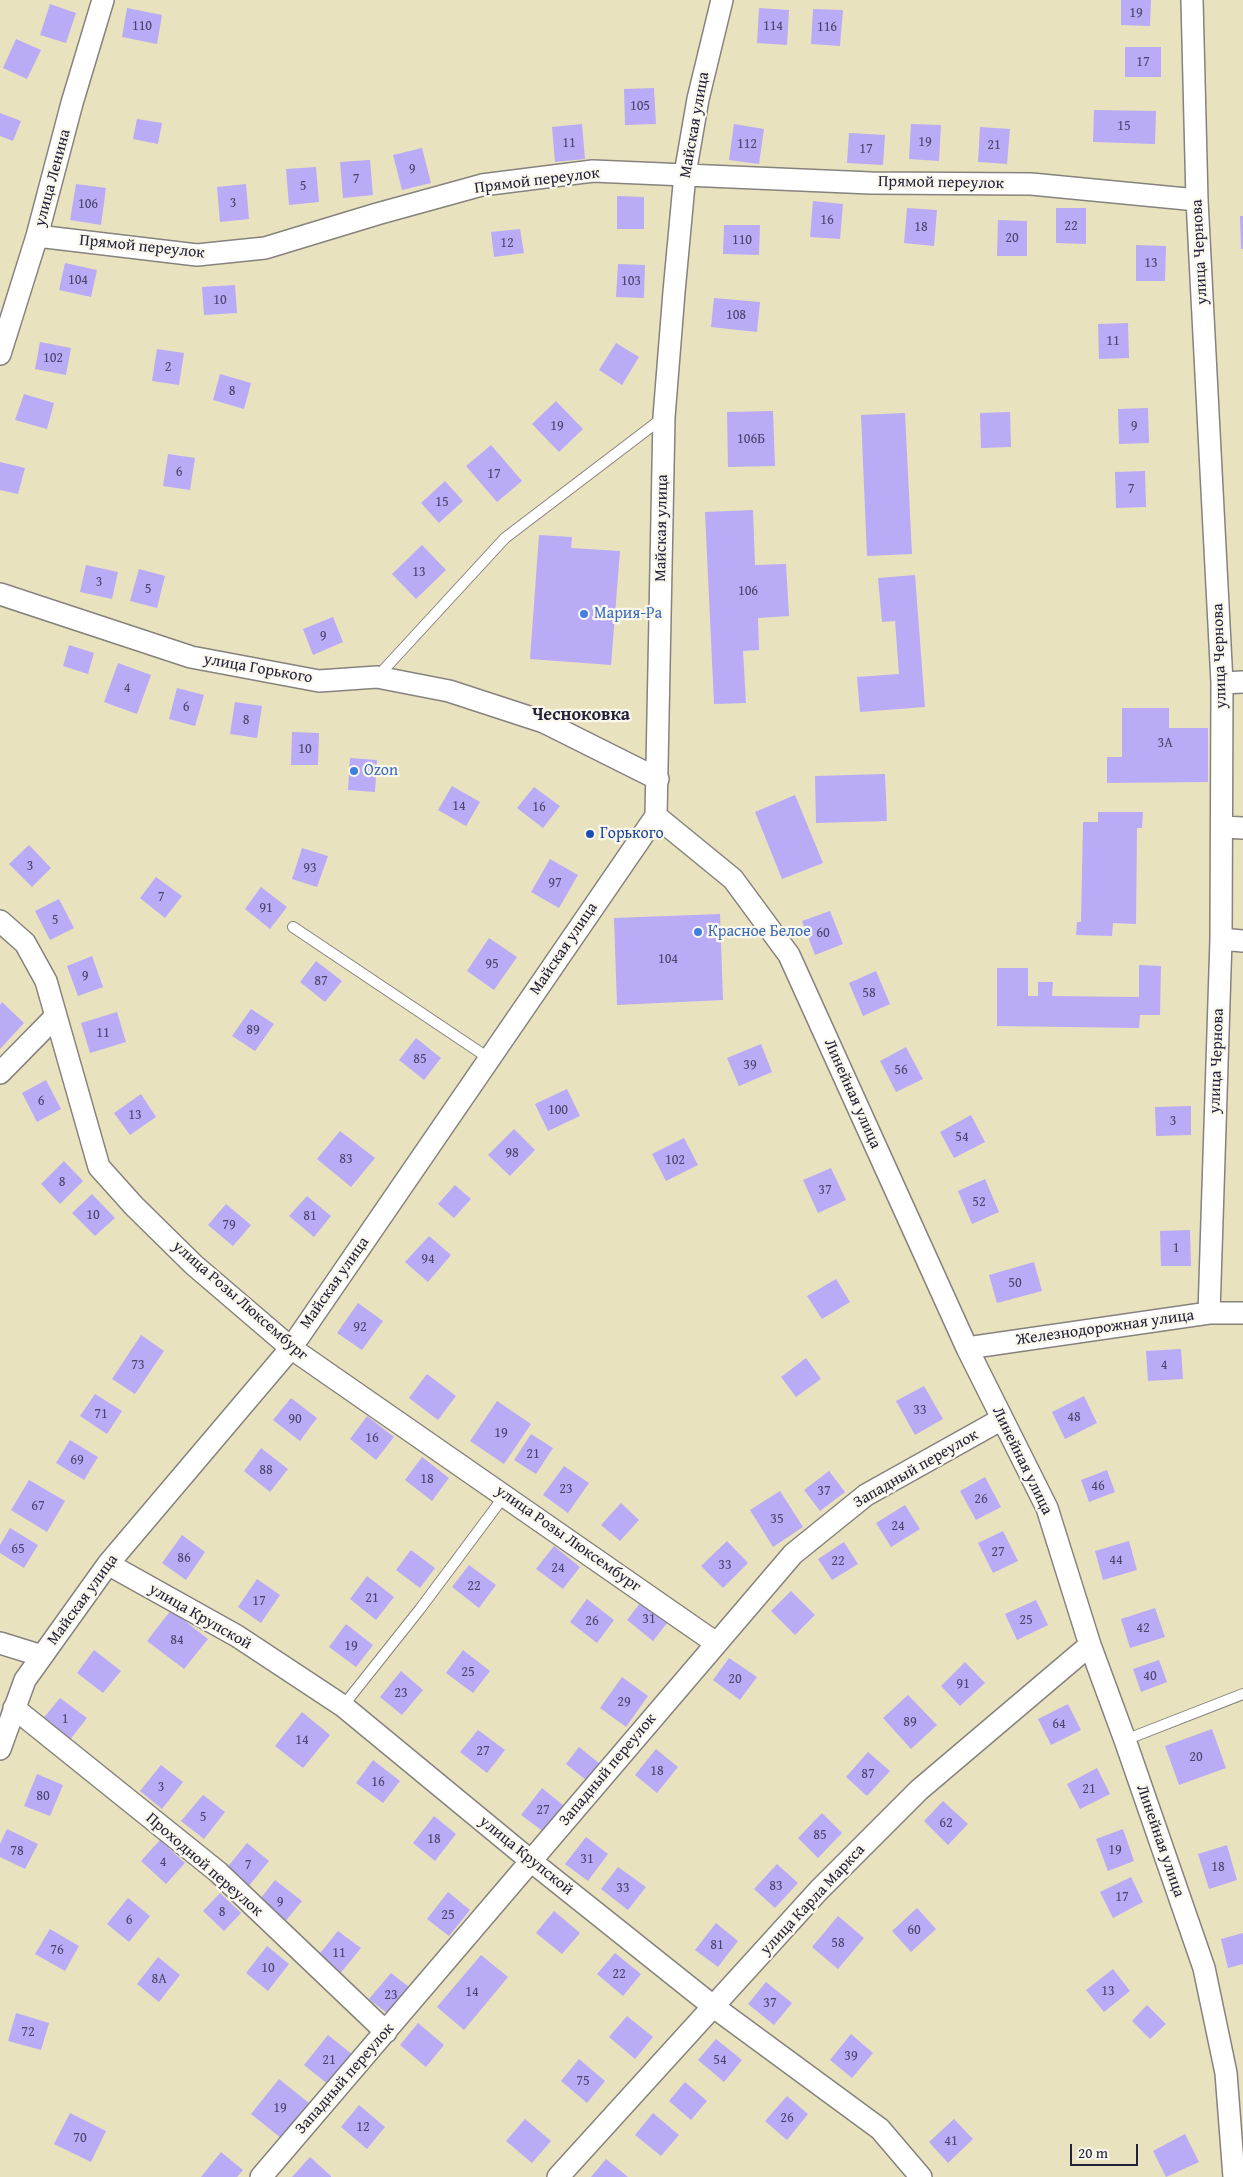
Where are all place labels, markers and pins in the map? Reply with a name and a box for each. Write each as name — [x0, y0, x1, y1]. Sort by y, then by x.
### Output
place label: Мария-Ра — [594, 604, 662, 624]
marker: Мария-Ра — [578, 608, 590, 620]
place label: Ozon — [364, 761, 398, 781]
marker: Ozon — [348, 765, 360, 777]
place label: Горького — [600, 824, 664, 844]
marker: Горького — [584, 828, 596, 840]
place label: Красное Белое — [708, 922, 811, 942]
marker: Красное Белое — [692, 926, 704, 938]

